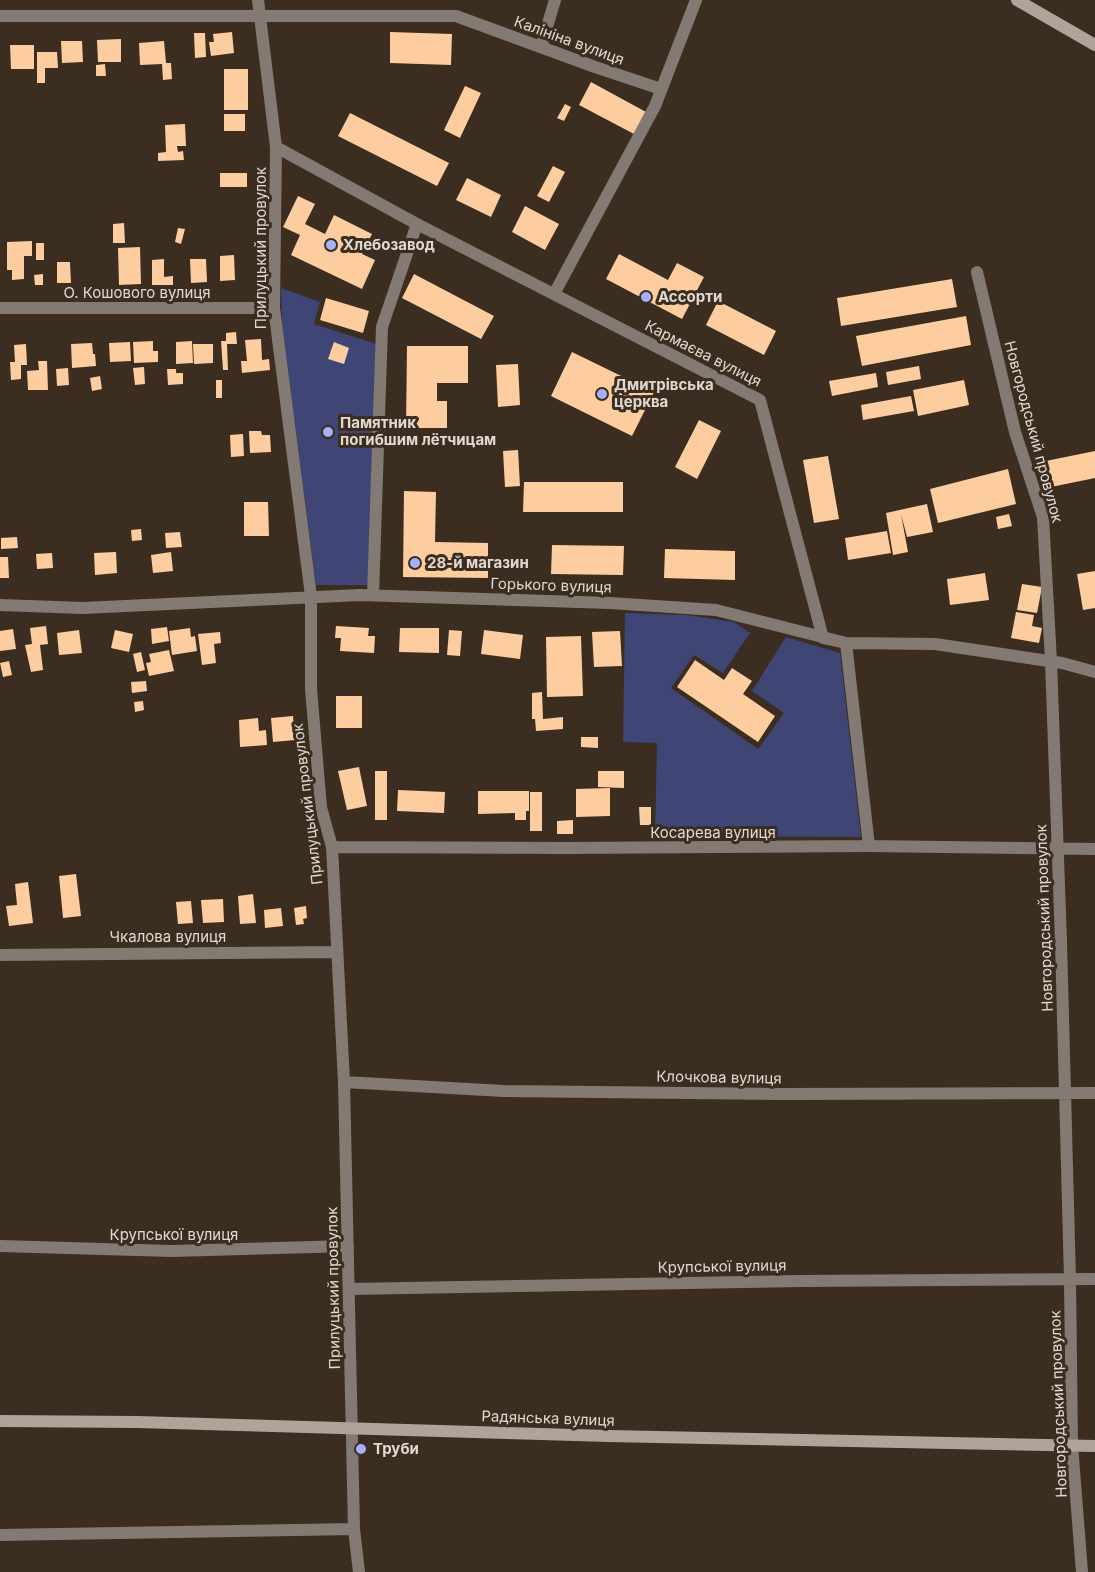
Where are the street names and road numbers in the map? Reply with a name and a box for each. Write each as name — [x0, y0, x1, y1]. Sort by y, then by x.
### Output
street label: Калініна вулиця — [512, 13, 626, 69]
street label: Прилуцький провулок — [252, 167, 270, 329]
street label: О. Кошового вулиця — [63, 284, 211, 302]
street label: Кармаєва вулиця — [642, 317, 764, 391]
street label: Новгородський провулок — [1000, 339, 1066, 525]
street label: Горького вулиця — [490, 575, 612, 597]
street label: Прилуцький провулок — [289, 722, 327, 886]
street label: Косарева вулиця — [650, 824, 776, 842]
street label: Новгородський провулок — [1033, 824, 1057, 1012]
street label: Чкалова вулиця — [110, 928, 226, 946]
street label: Клочкова вулиця — [656, 1068, 782, 1088]
street label: Прилуцький провулок — [324, 1207, 344, 1369]
street label: Крупської вулиця — [110, 1226, 238, 1244]
street label: Крупської вулиця — [657, 1257, 787, 1277]
street label: Новгородський провулок — [1047, 1310, 1071, 1498]
street label: Радянська вулиця — [481, 1408, 615, 1430]

